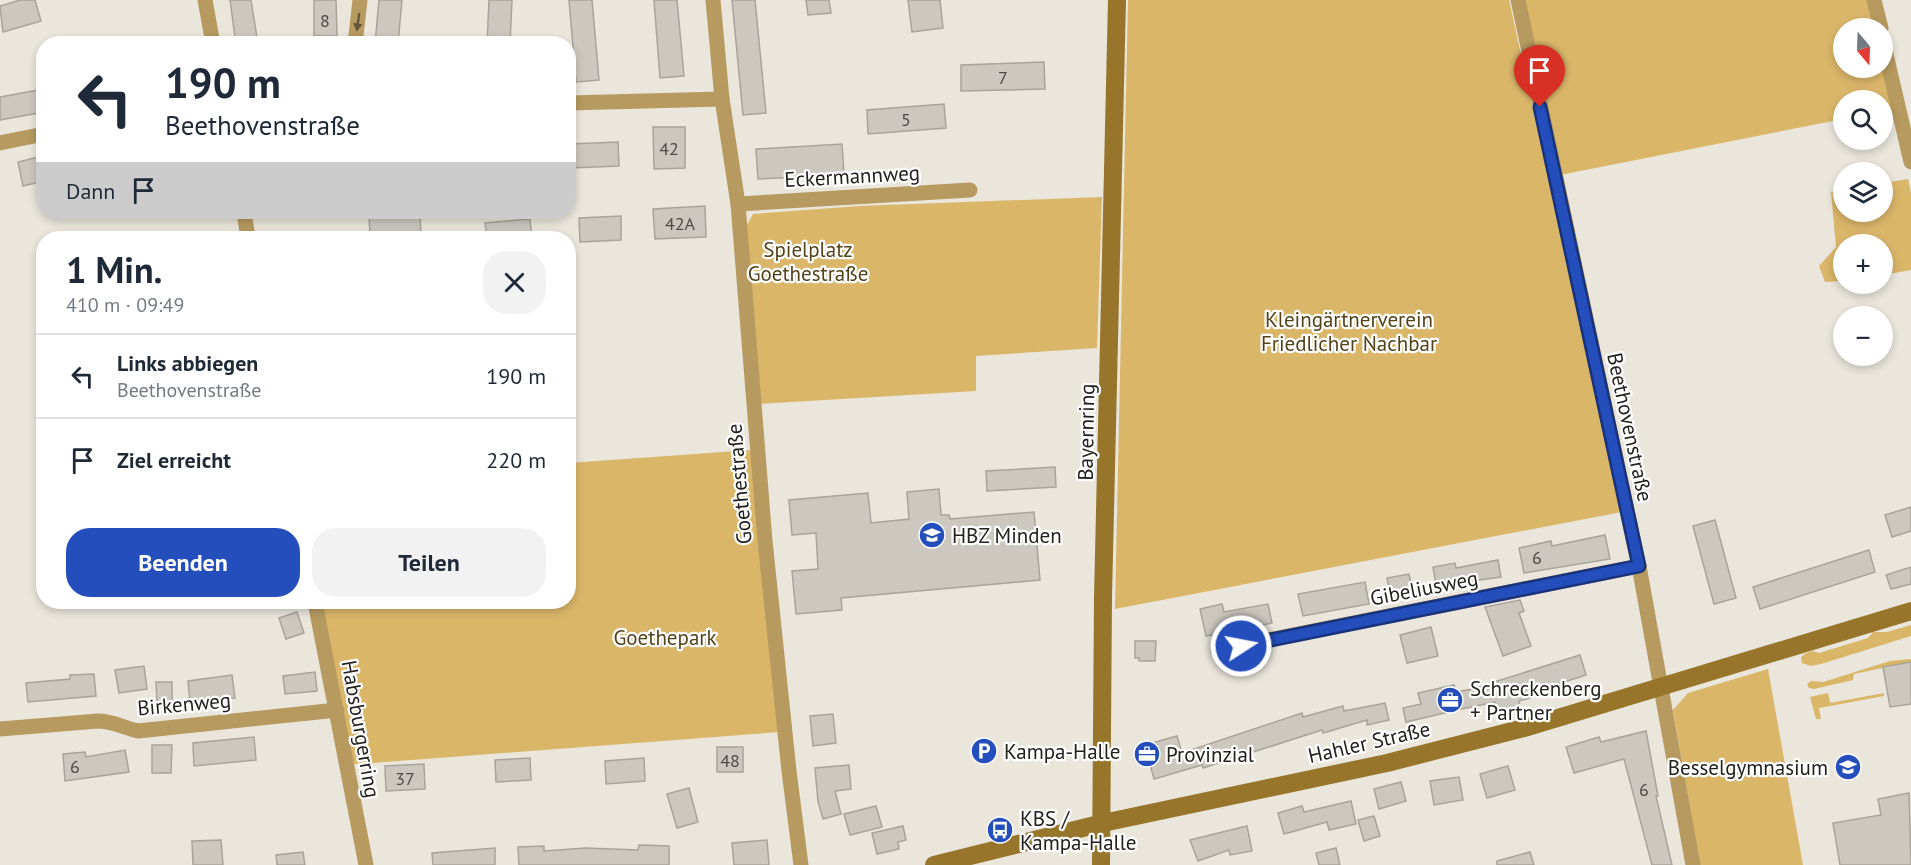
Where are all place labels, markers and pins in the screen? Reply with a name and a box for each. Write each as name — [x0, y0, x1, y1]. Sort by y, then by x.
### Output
pin — [1514, 45, 1565, 107]
school or university icon: HBZ Minden — [917, 520, 947, 550]
place label: HBZ Minden — [952, 522, 1062, 549]
place label: Schreckenberg + Partner — [1470, 675, 1602, 726]
office icon: Schreckenberg + Partner — [1435, 685, 1465, 715]
parking icon: Kampa-Halle — [969, 736, 999, 766]
place label: Kampa-Halle — [1004, 738, 1121, 765]
office icon: Provinzial — [1132, 739, 1162, 769]
place label: Provinzial — [1166, 741, 1254, 768]
school or university icon: Besselgymnasium — [1833, 752, 1863, 782]
place label: Besselgymnasium — [1668, 754, 1828, 781]
place label: KBS / Kampa-Halle — [1020, 805, 1137, 856]
bus stop icon: KBS / Kampa-Halle — [985, 815, 1015, 845]

